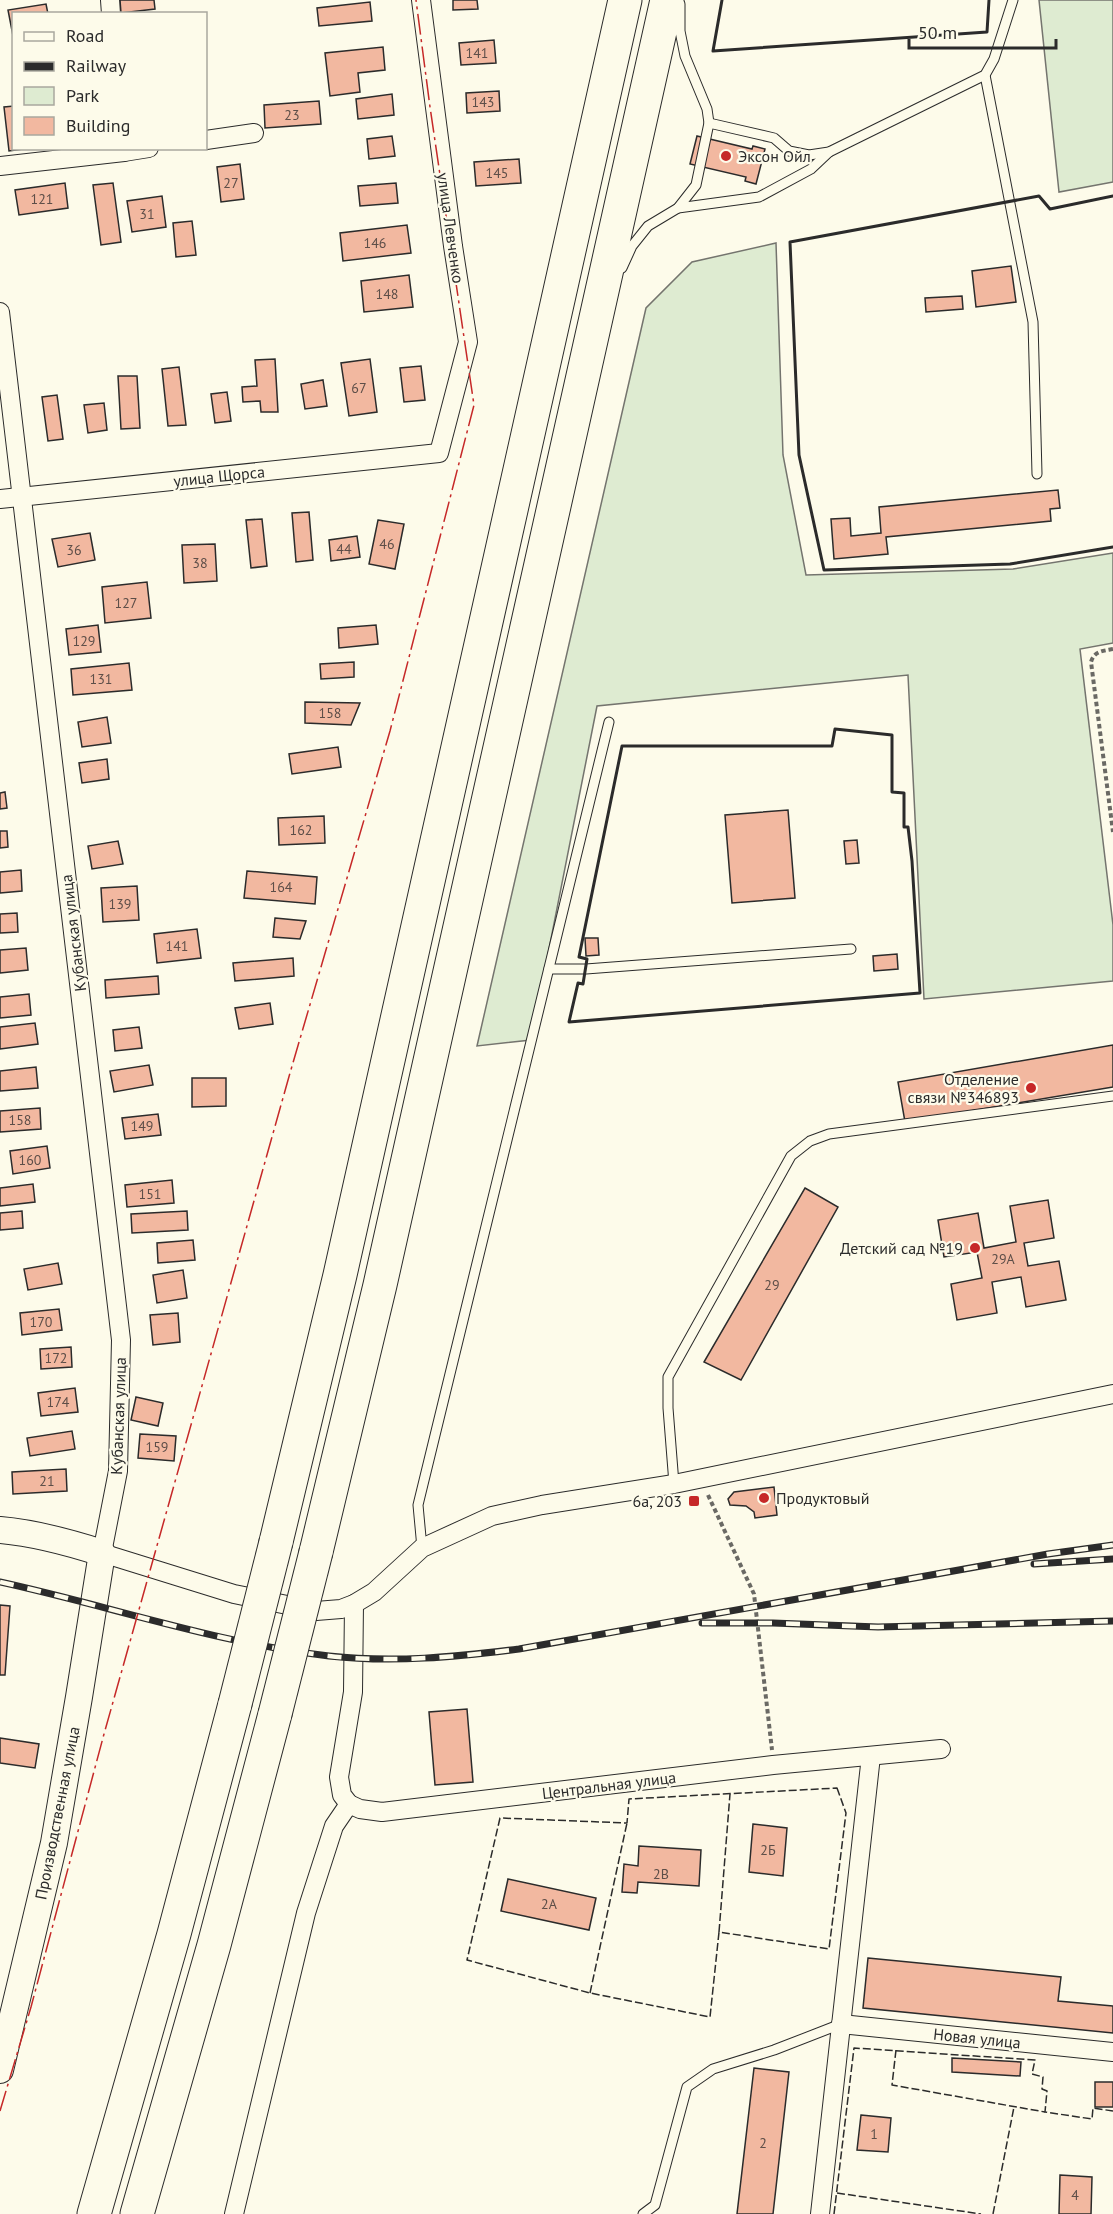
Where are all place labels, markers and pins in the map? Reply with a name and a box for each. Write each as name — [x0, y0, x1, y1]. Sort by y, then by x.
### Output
place label: Эксон Ойл — [738, 146, 811, 166]
marker: Эксон Ойл — [719, 149, 733, 163]
place label: Отделение связи №346893 — [907, 1069, 1019, 1107]
marker: Отделение связи №346893 — [1024, 1081, 1038, 1095]
place label: Детский сад №19 — [840, 1238, 963, 1258]
marker: Детский сад №19 — [968, 1241, 982, 1255]
place label: Продуктовый — [776, 1488, 869, 1508]
place label: 6a, 203 — [633, 1491, 682, 1511]
marker: Продуктовый — [757, 1491, 771, 1505]
marker: 6a, 203 — [687, 1494, 701, 1508]

